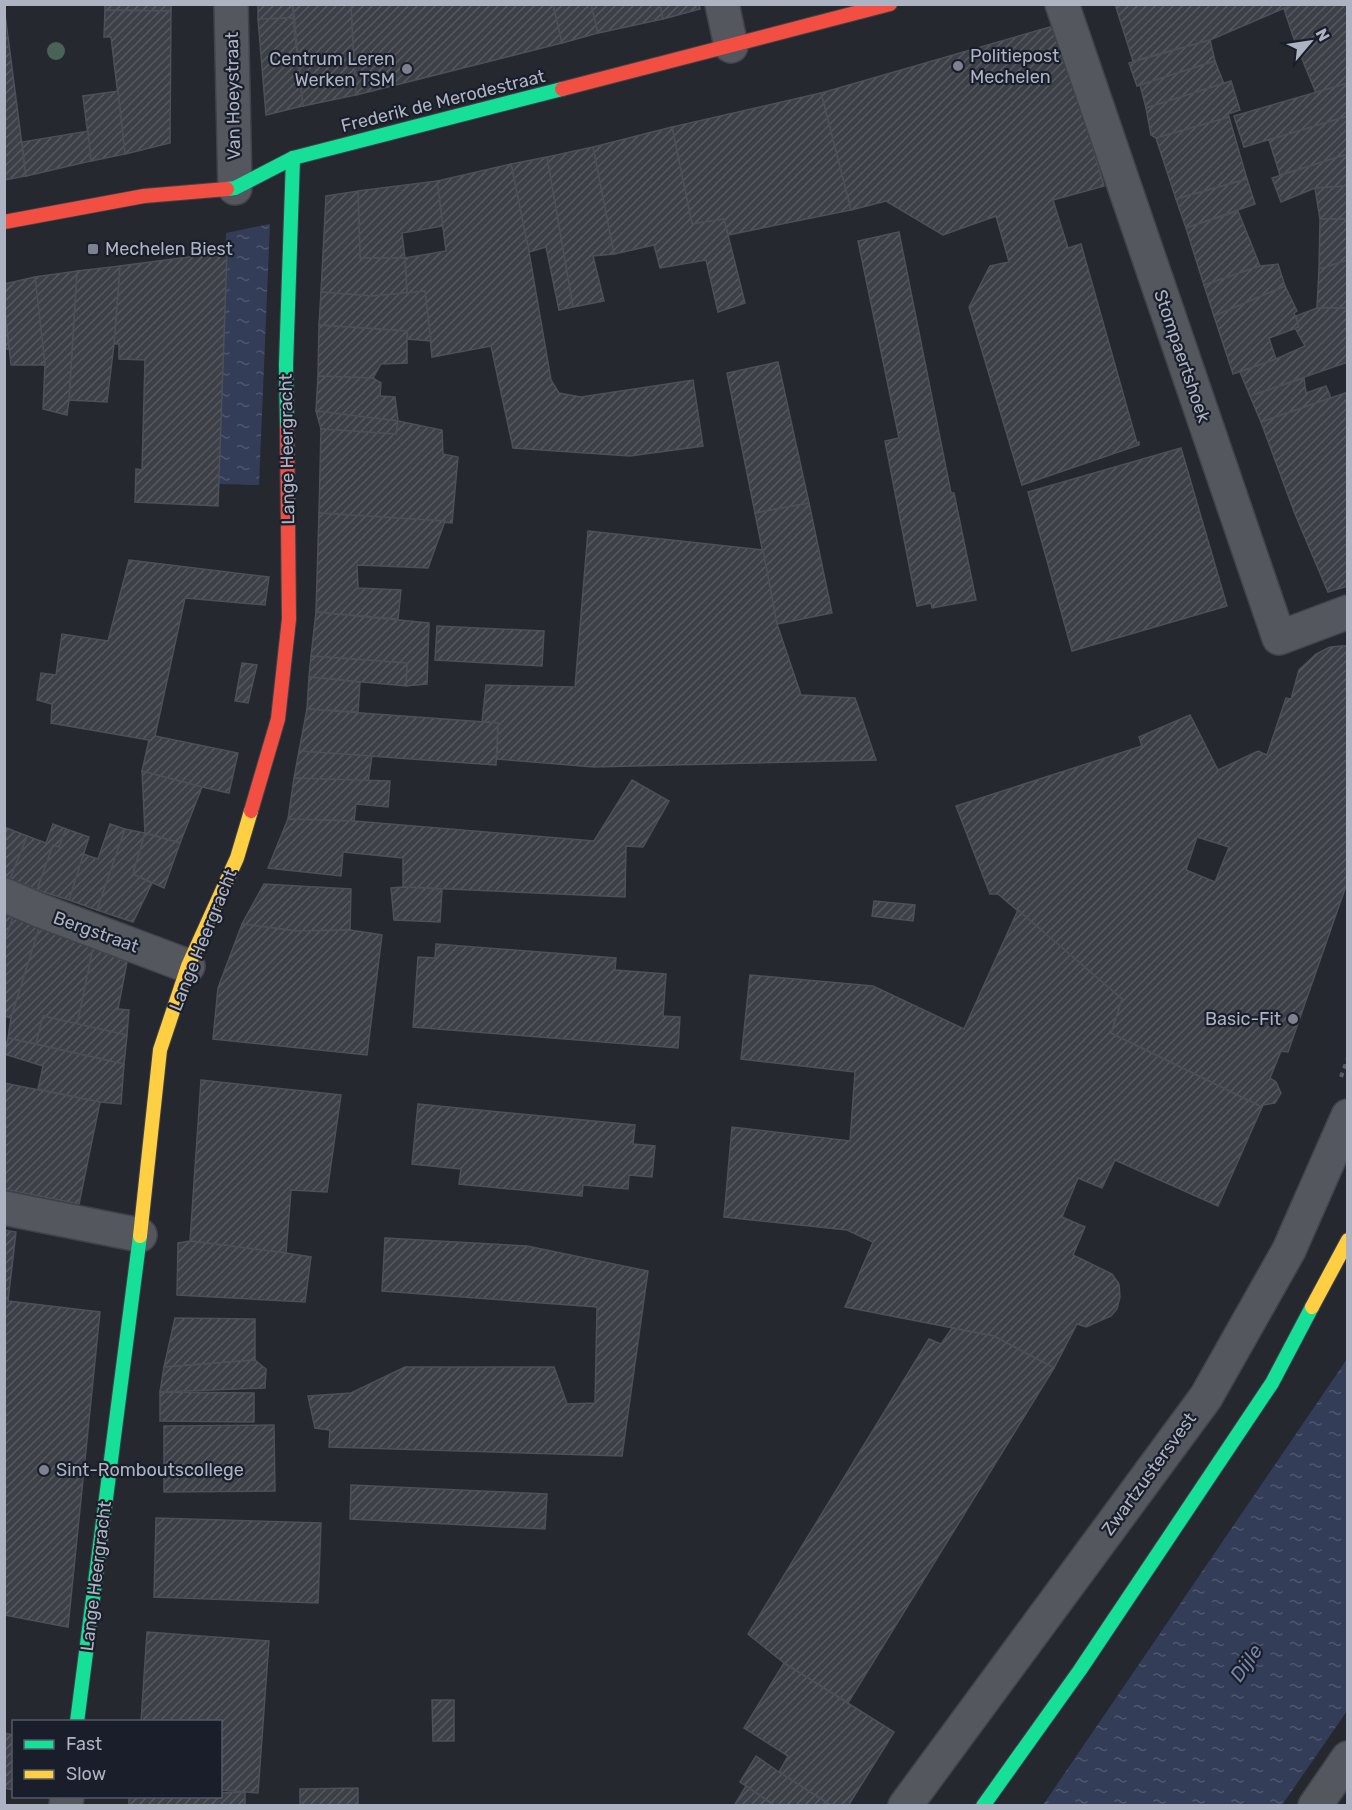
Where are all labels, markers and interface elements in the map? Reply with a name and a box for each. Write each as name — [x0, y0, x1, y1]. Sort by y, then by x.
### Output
north arrow — [1280, 12, 1340, 72]
text: N — [1312, 25, 1334, 45]
street label: Van Hoeystraat — [221, 32, 245, 160]
place label: Politiepost Mechelen — [970, 45, 1059, 88]
place label: Centrum Leren Werken TSM — [269, 48, 395, 91]
marker: Politiepost Mechelen — [951, 59, 965, 73]
marker: Centrum Leren Werken TSM — [400, 62, 414, 76]
street label: Frederik de Merodestraat — [339, 65, 547, 137]
place label: Mechelen Biest — [105, 238, 233, 260]
marker: Mechelen Biest — [86, 242, 100, 256]
street label: Stompaertshoek — [1149, 287, 1215, 426]
street label: Lange Heergracht — [275, 373, 299, 525]
street label: Lange Heergracht — [165, 866, 241, 1014]
street label: Bergstraat — [50, 906, 142, 958]
place label: Basic-Fit — [1205, 1008, 1281, 1030]
marker: Basic-Fit — [1286, 1012, 1300, 1026]
street label: Zwartzustersvest — [1097, 1408, 1201, 1540]
place label: Sint-Romboutscollege — [56, 1459, 244, 1481]
marker: Sint-Romboutscollege — [37, 1463, 51, 1477]
street label: Lange Heergracht — [76, 1500, 116, 1652]
water label: Dijle — [1225, 1640, 1267, 1686]
legend — [12, 1720, 222, 1798]
text: Fast — [66, 1733, 102, 1755]
text: Slow — [66, 1763, 106, 1785]

